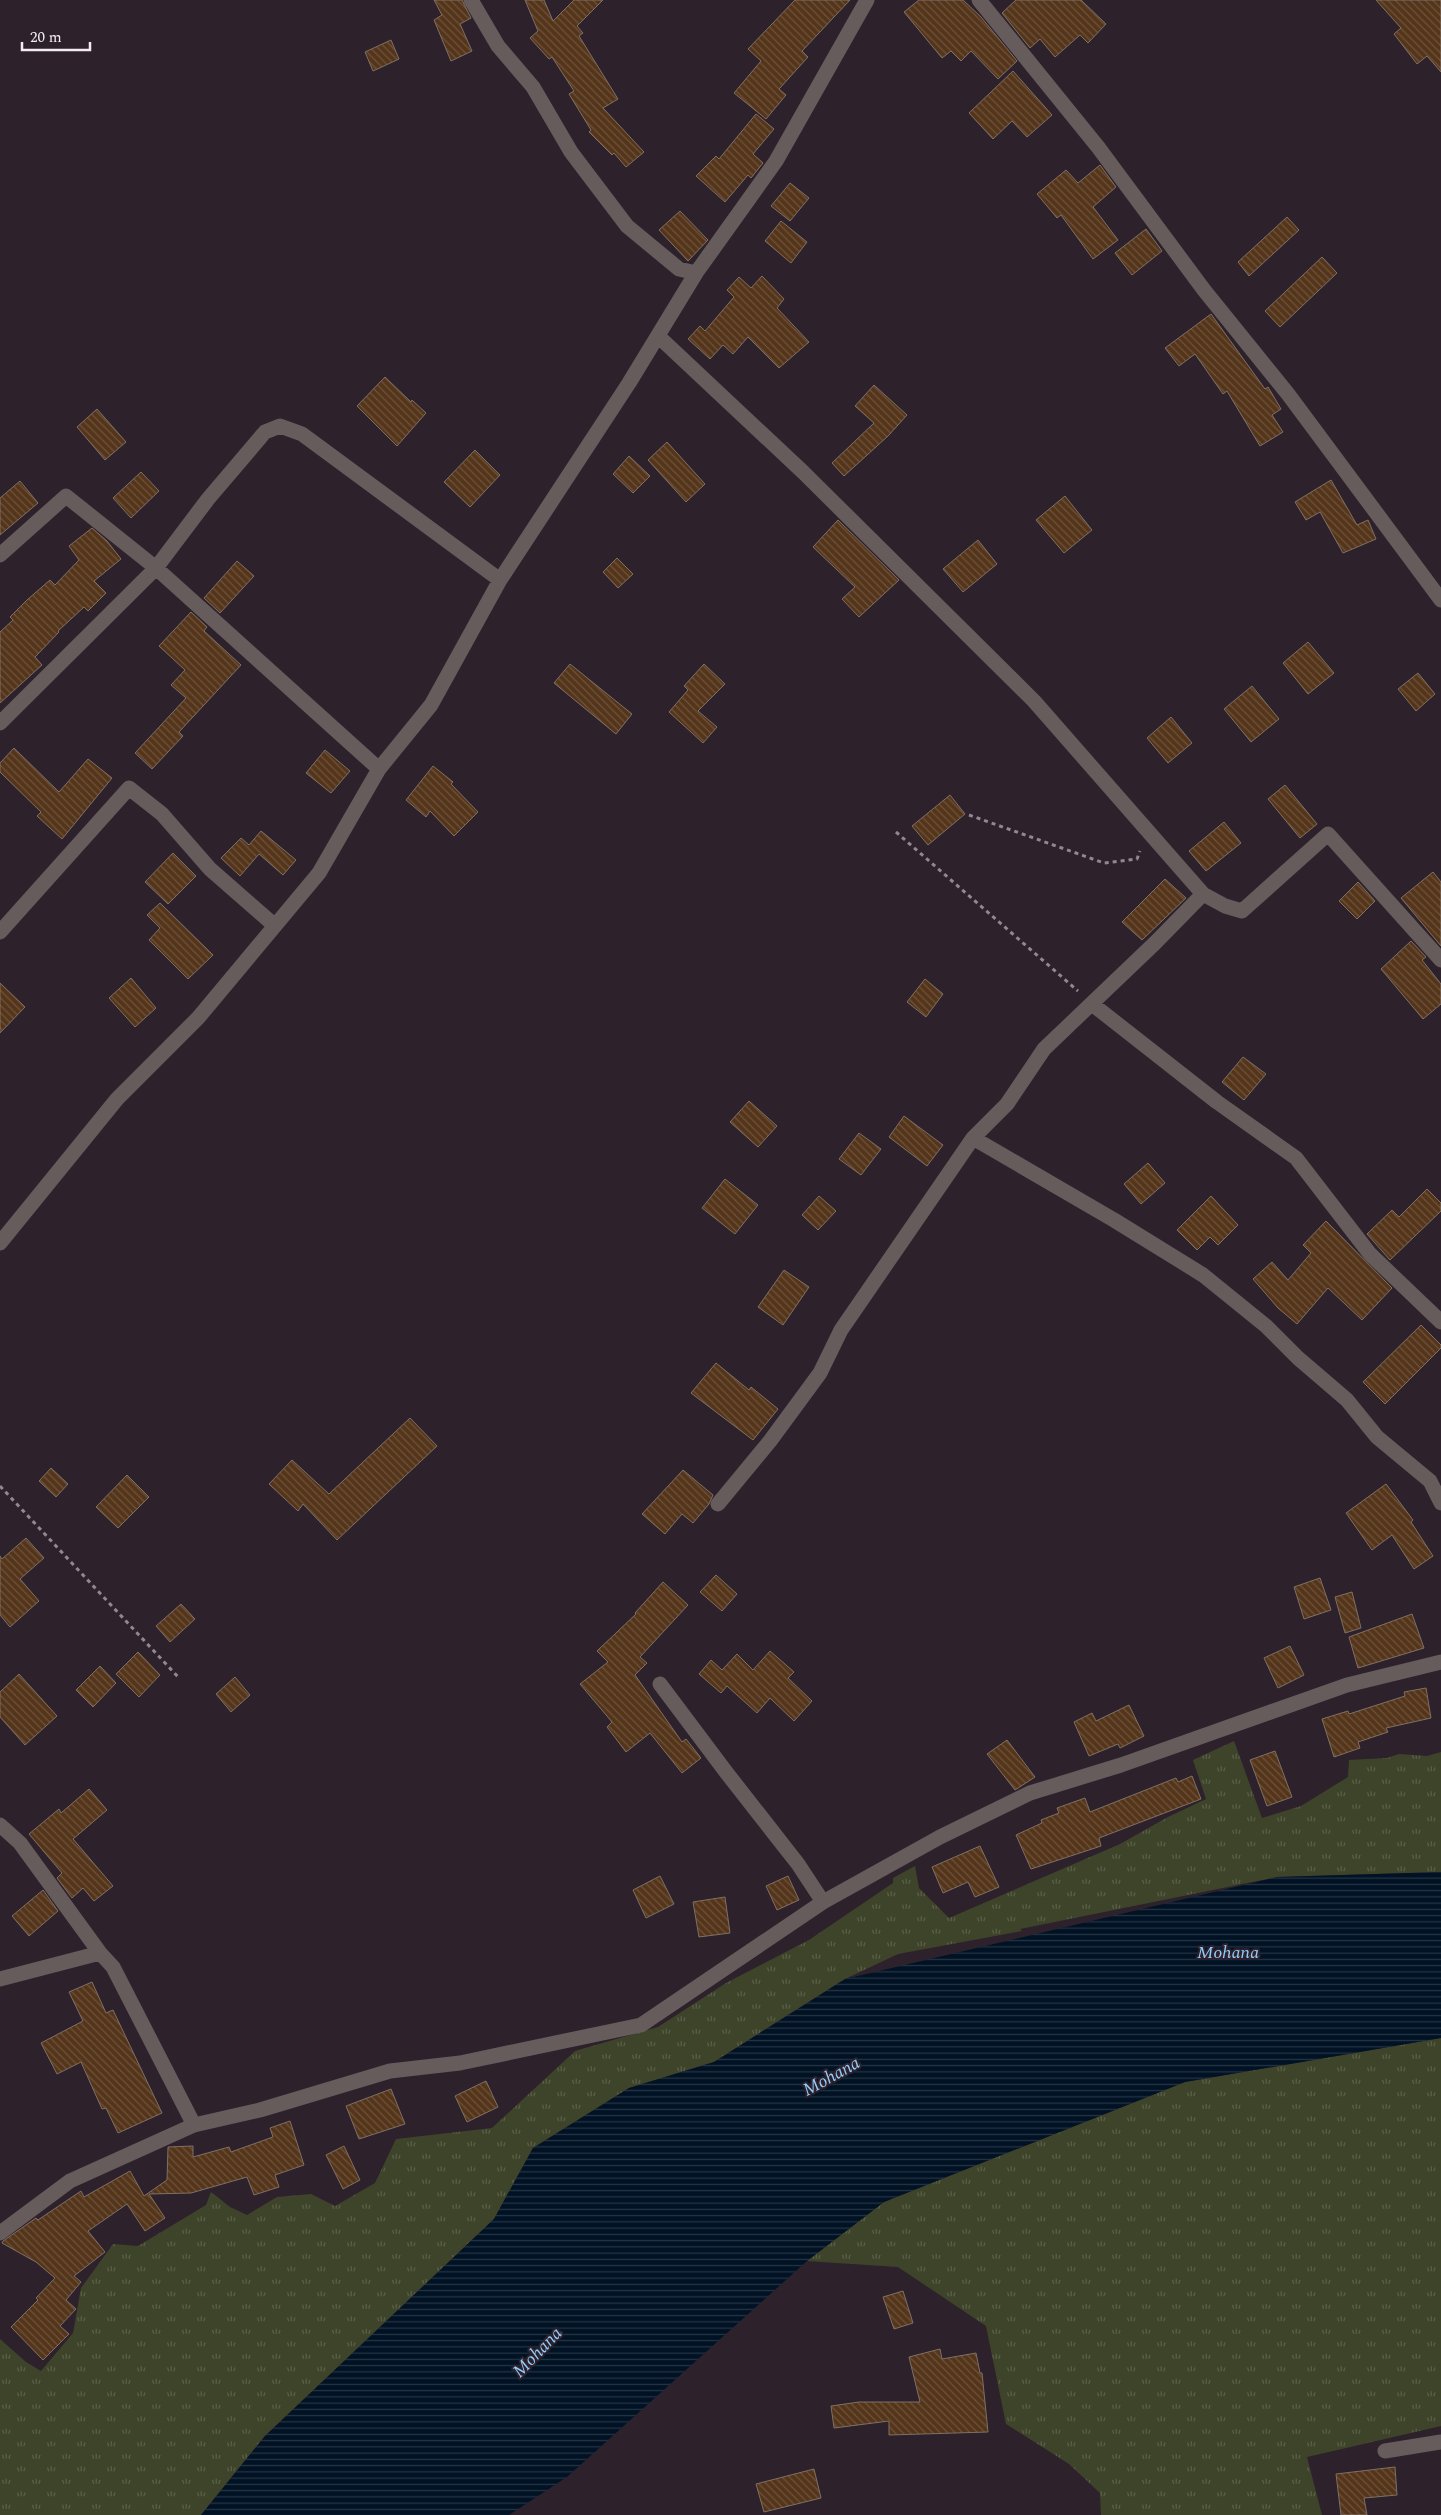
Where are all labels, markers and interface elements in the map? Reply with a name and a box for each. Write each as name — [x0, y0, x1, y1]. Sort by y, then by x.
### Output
scale bar — [22, 20, 90, 52]
text: 20 m — [30, 26, 62, 49]
water label: Mohana — [1197, 1939, 1259, 1966]
water label: Mohana — [798, 2050, 865, 2103]
water label: Mohana — [506, 2321, 569, 2384]

